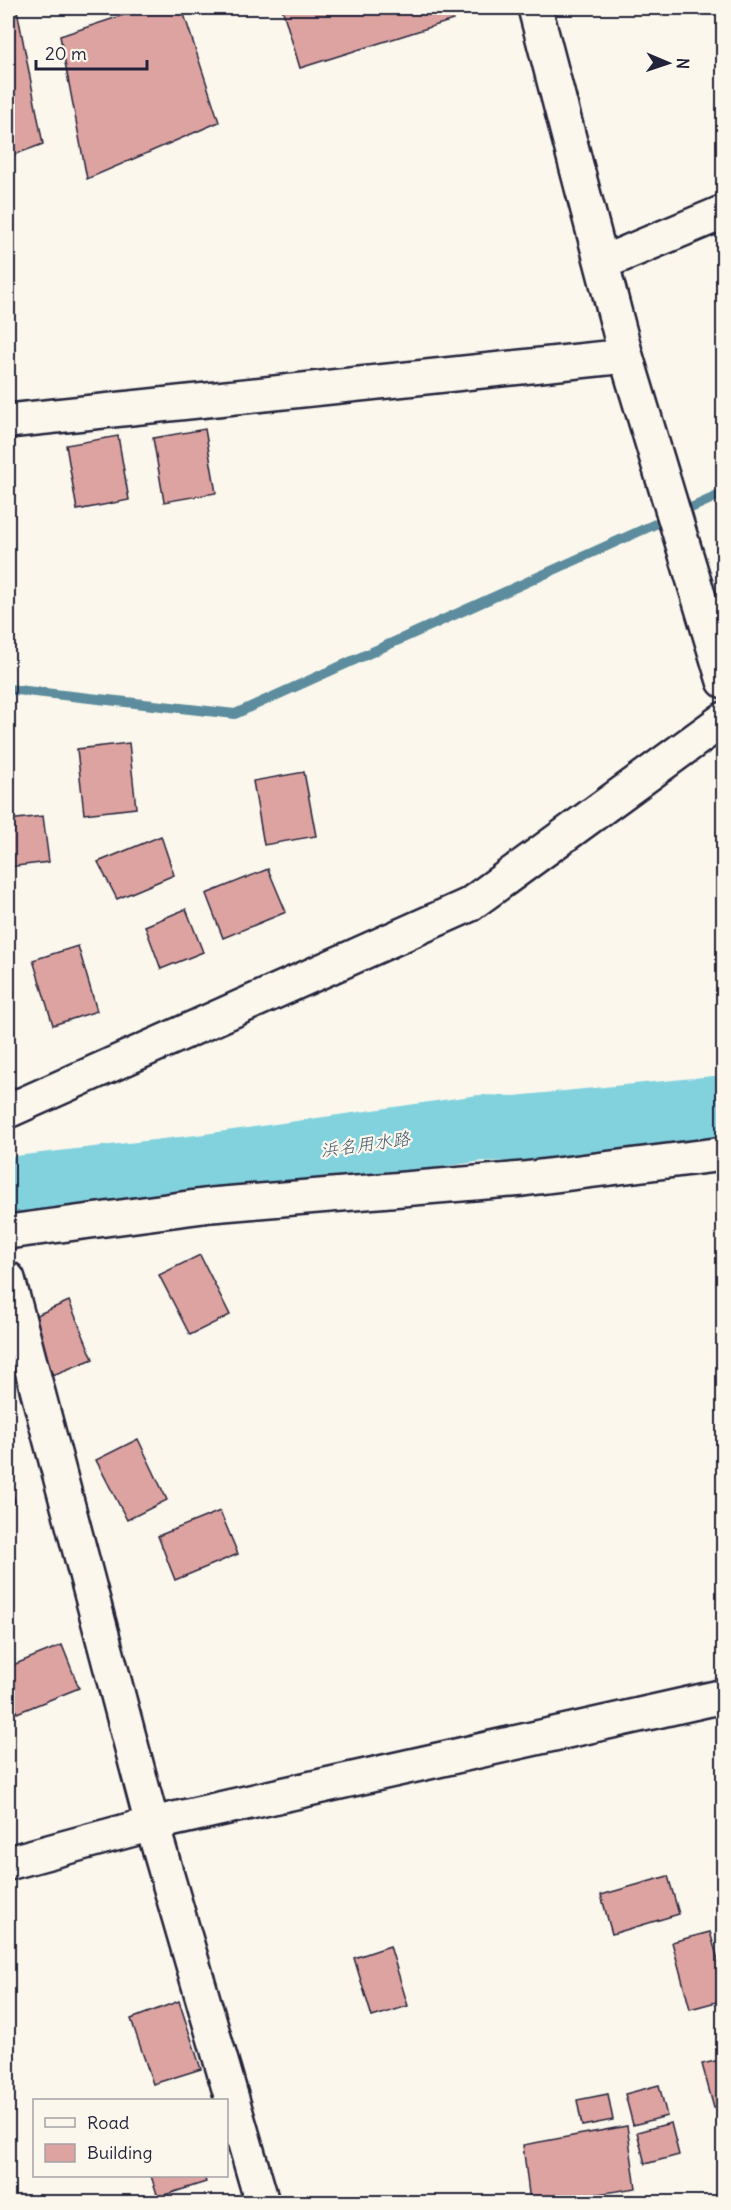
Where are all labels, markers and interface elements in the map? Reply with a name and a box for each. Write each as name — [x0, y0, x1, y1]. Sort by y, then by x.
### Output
scale bar — [36, 33, 147, 71]
north arrow — [638, 33, 698, 93]
text: 20 m — [45, 42, 87, 65]
text: N — [673, 58, 693, 69]
water label: 浜名用水路 — [319, 1126, 412, 1162]
legend — [33, 2099, 228, 2177]
text: Road — [87, 2111, 130, 2134]
text: Building — [87, 2141, 152, 2164]

